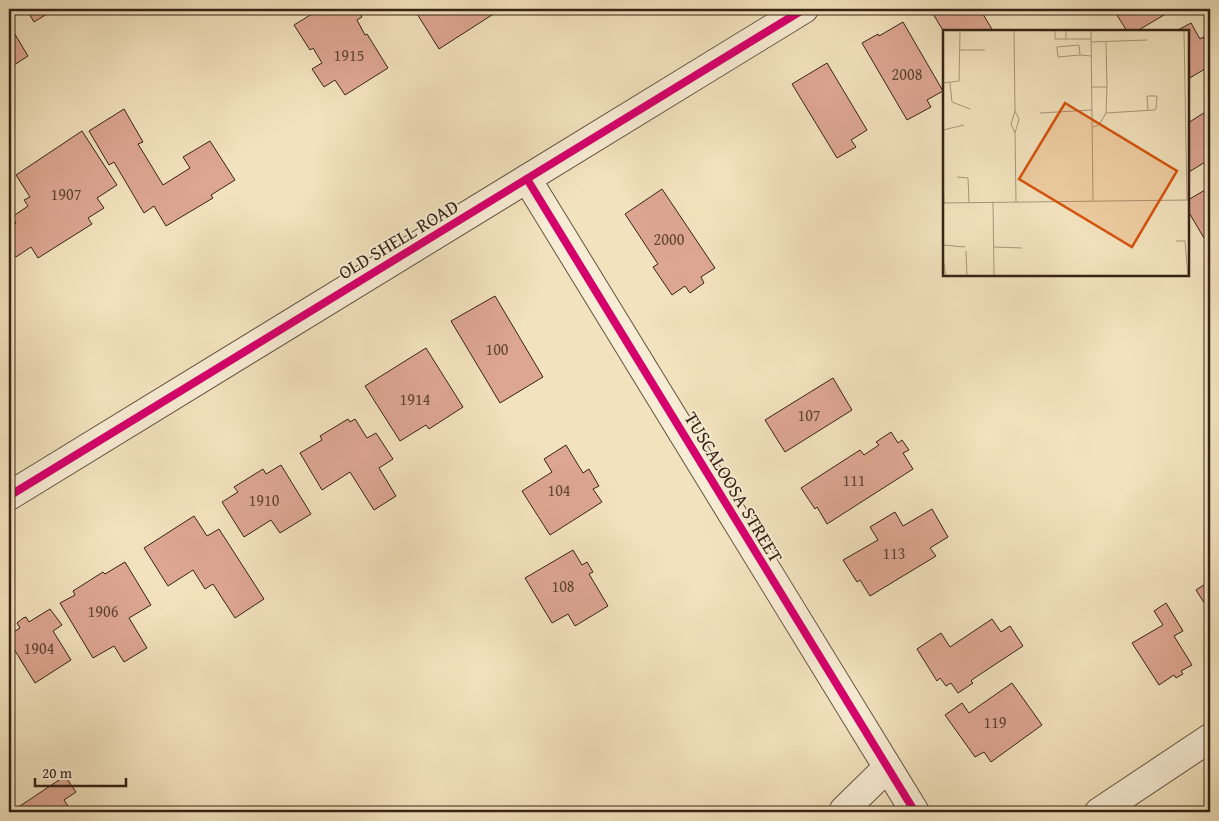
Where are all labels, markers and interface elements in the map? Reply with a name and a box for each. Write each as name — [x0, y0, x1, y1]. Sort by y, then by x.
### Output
inset map — [943, 30, 1189, 276]
house number: 1915 — [334, 43, 364, 67]
house number: 2008 — [892, 62, 923, 86]
house number: 1907 — [51, 182, 82, 206]
street label: OLD SHELL ROAD — [333, 192, 463, 286]
house number: 2000 — [654, 227, 685, 251]
house number: 100 — [485, 337, 509, 361]
house number: 1914 — [400, 387, 431, 411]
house number: 107 — [797, 403, 821, 427]
street label: TUSCALOOSA STREET — [678, 406, 790, 568]
house number: 111 — [842, 468, 866, 492]
house number: 104 — [547, 478, 571, 502]
house number: 1910 — [249, 488, 280, 512]
house number: 113 — [882, 541, 906, 565]
house number: 108 — [551, 574, 575, 598]
house number: 1906 — [88, 599, 119, 623]
house number: 1904 — [24, 636, 55, 660]
house number: 119 — [983, 710, 1007, 734]
scale bar — [35, 756, 126, 788]
text: 20 m — [42, 762, 73, 783]

